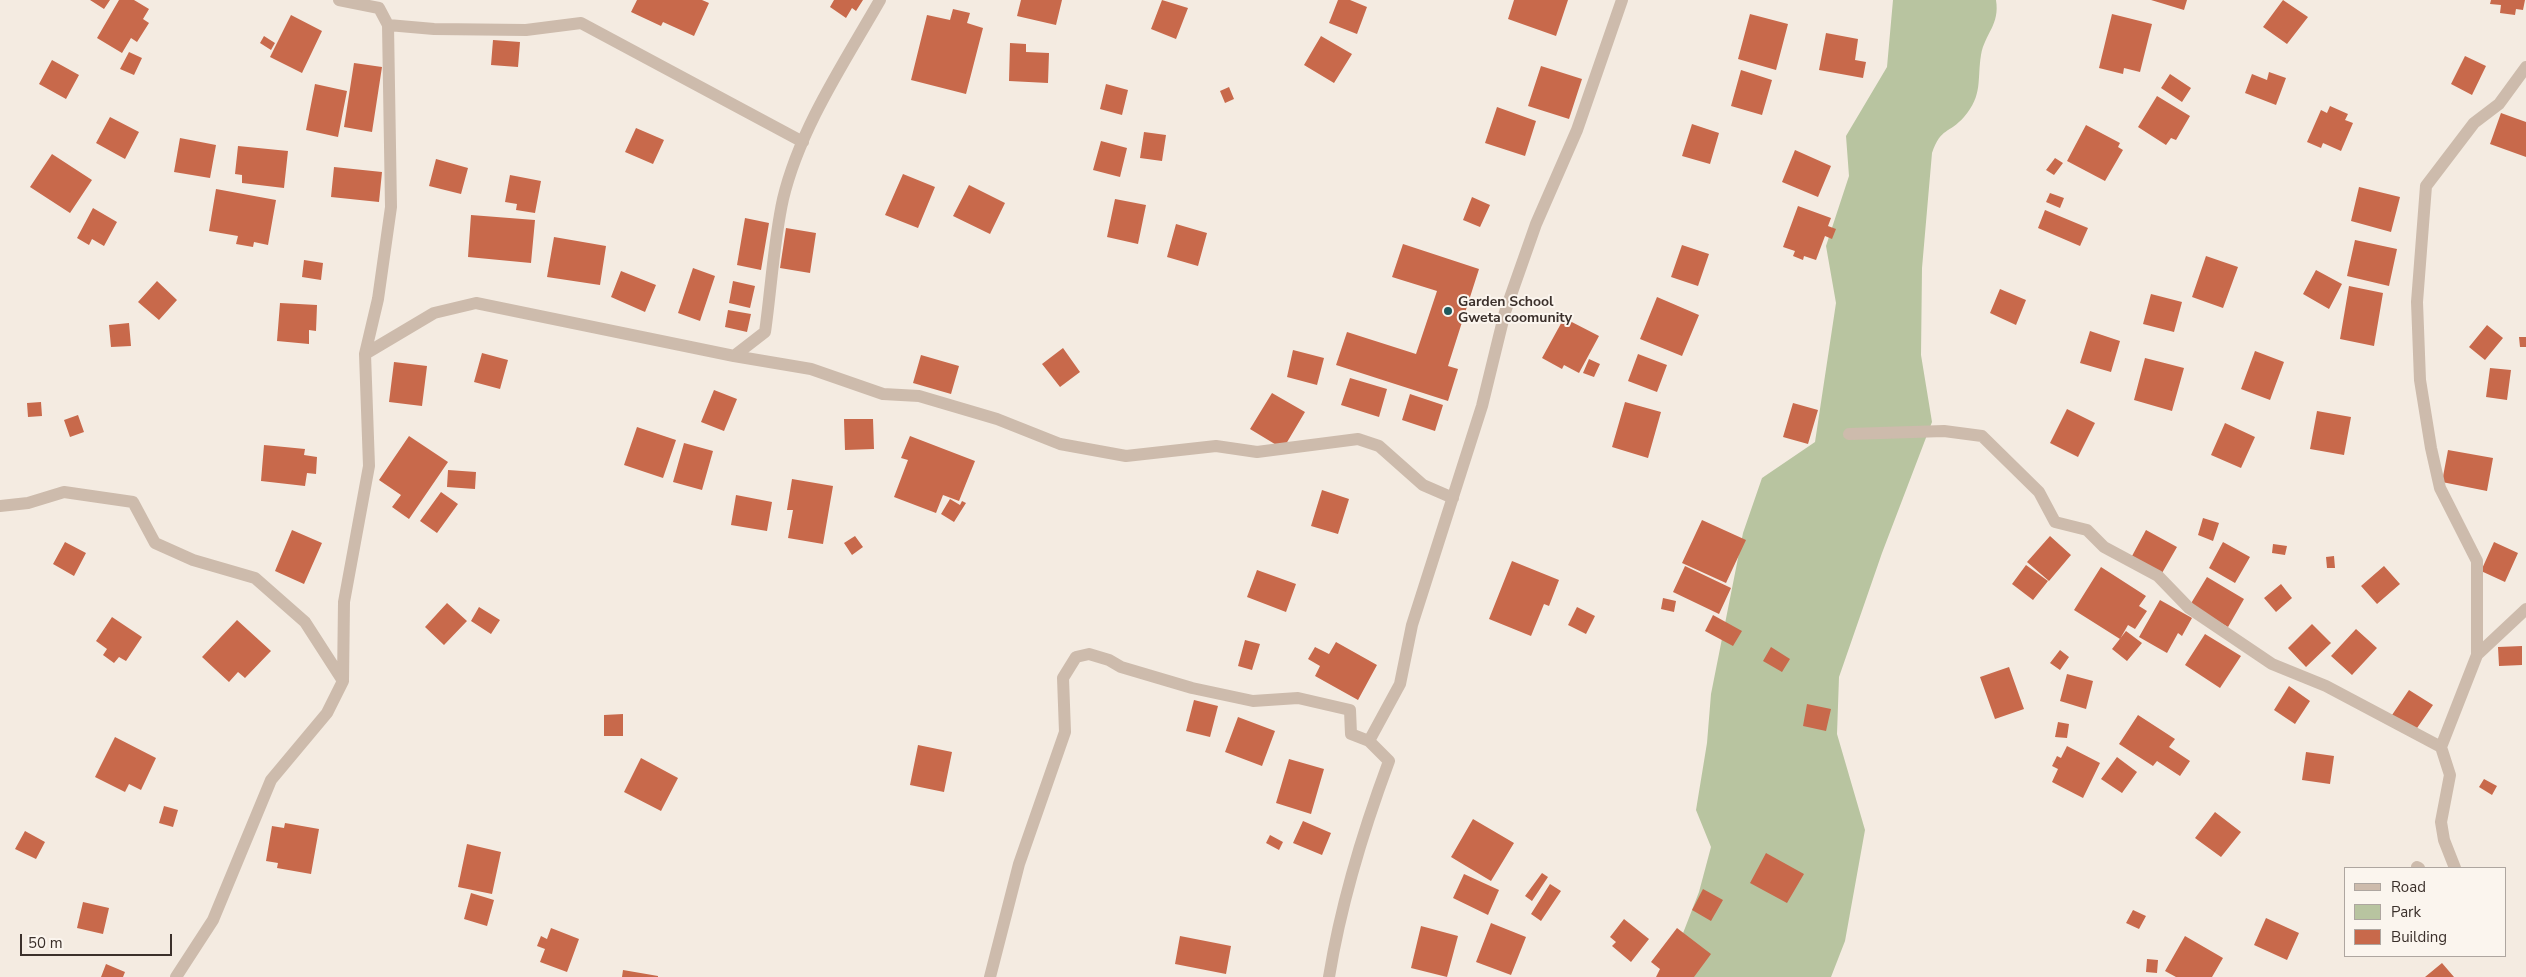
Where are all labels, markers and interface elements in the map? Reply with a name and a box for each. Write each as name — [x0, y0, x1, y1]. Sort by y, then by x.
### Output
place label: Garden School Gweta coomunity — [1458, 295, 1572, 328]
marker: Garden School Gweta coomunity — [1442, 305, 1454, 317]
legend — [2344, 867, 2506, 957]
text: Road — [2391, 877, 2426, 897]
text: Park — [2391, 902, 2421, 922]
scale bar — [22, 924, 175, 956]
text: Building — [2391, 927, 2447, 947]
text: 50 m — [28, 933, 63, 953]

